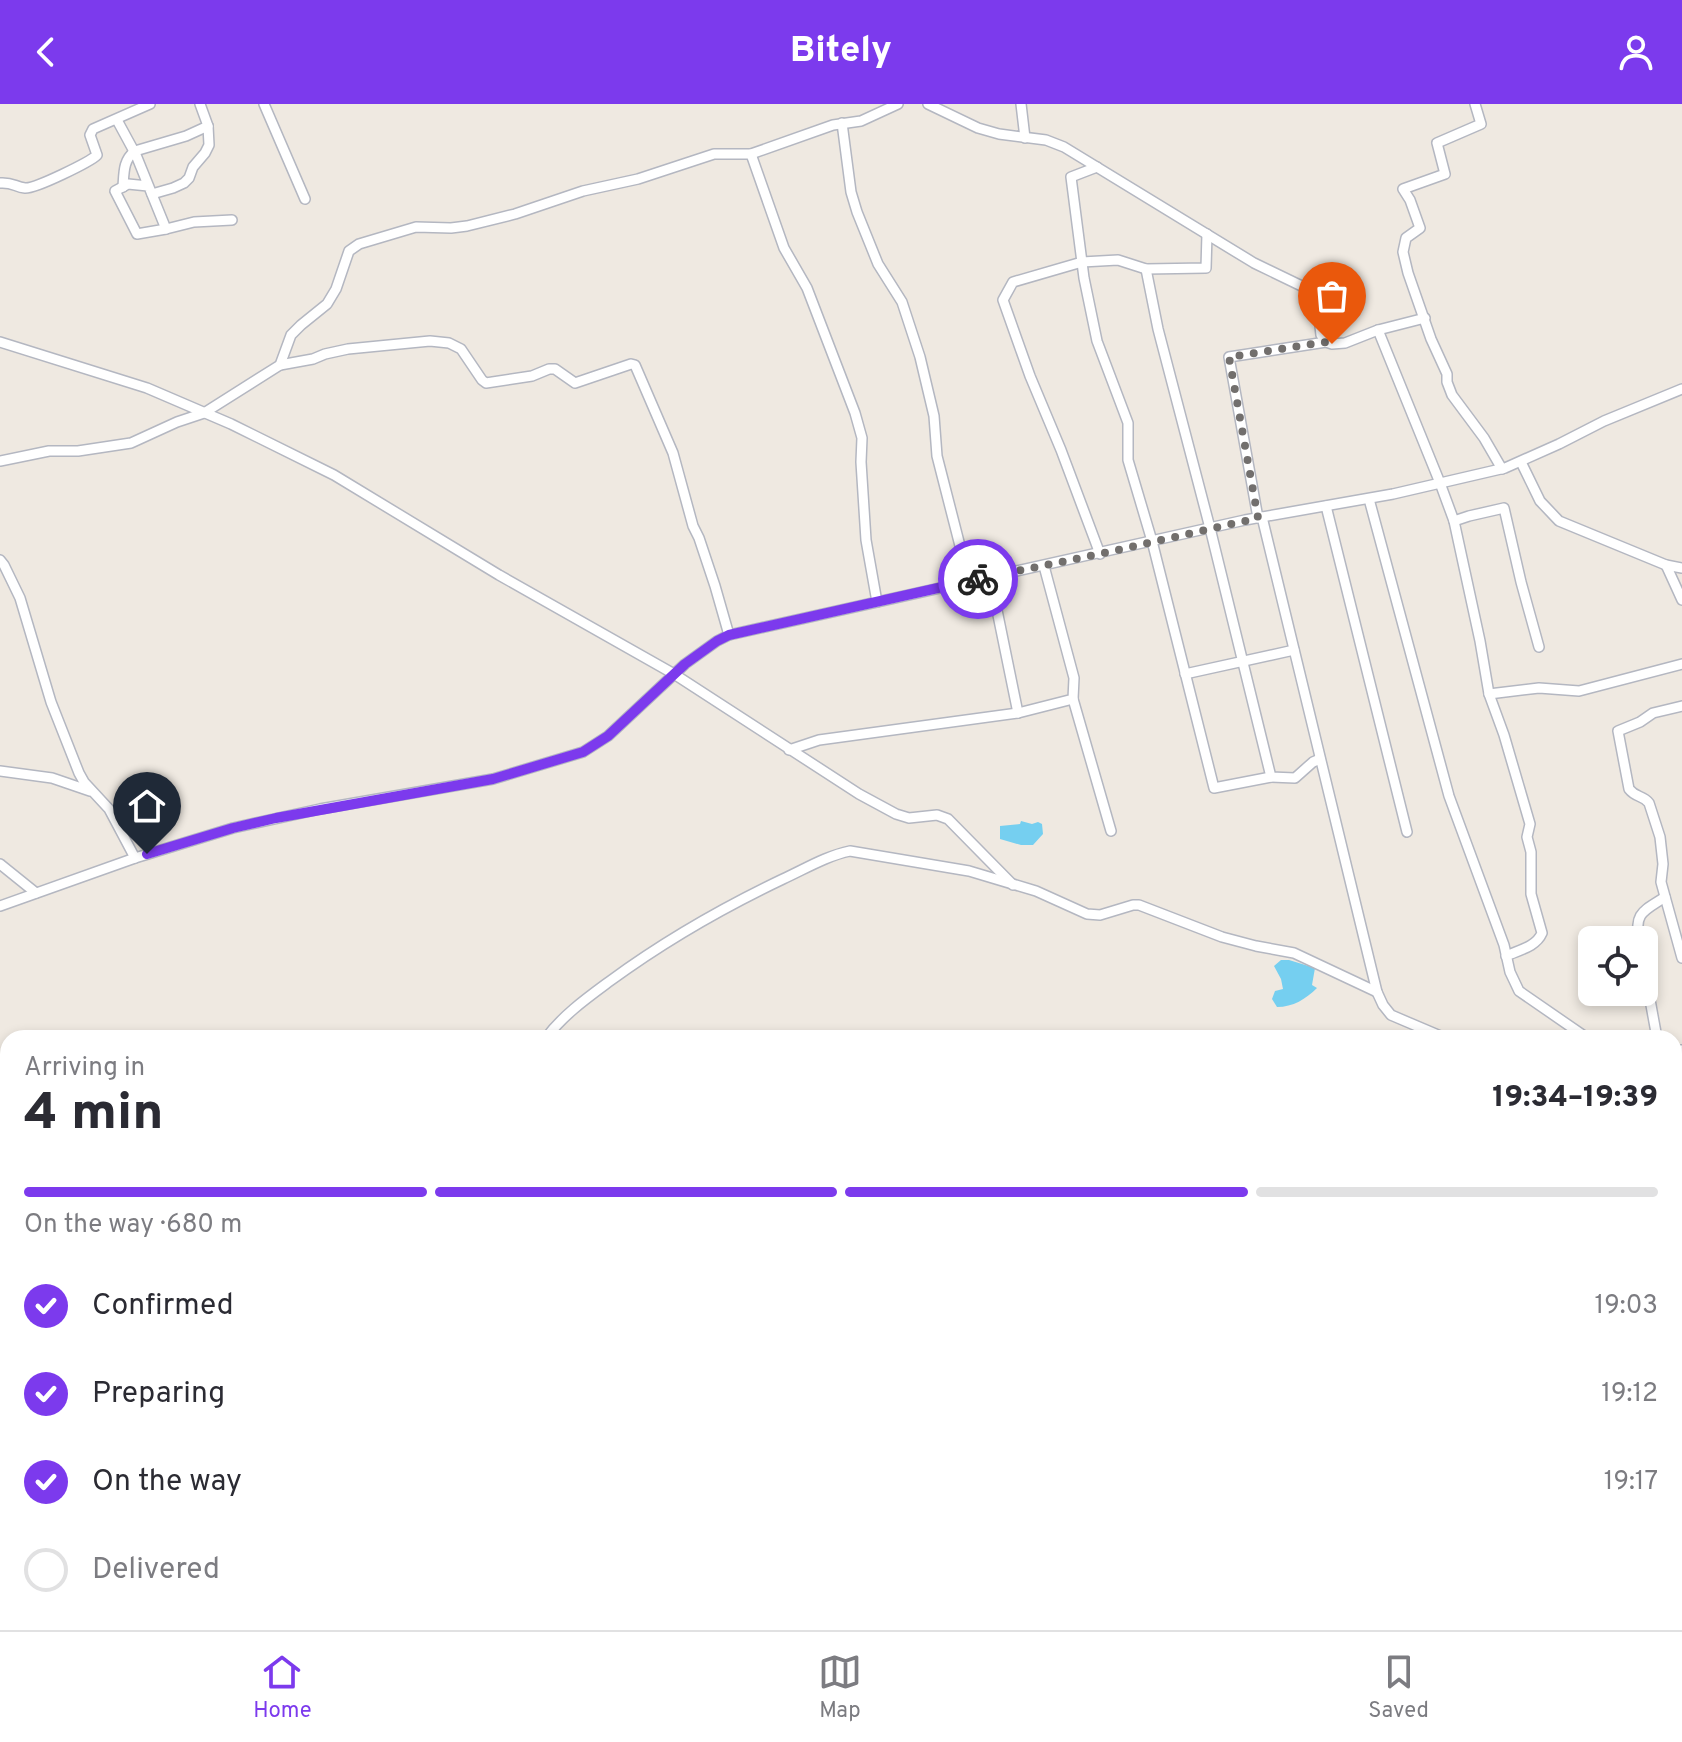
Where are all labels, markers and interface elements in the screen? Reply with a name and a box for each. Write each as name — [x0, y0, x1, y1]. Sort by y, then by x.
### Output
text: Bitely — [790, 29, 892, 75]
icon: back — [24, 30, 68, 74]
icon: person — [1614, 30, 1658, 74]
pin — [1298, 262, 1366, 344]
icon: bag — [1310, 274, 1354, 318]
courier — [938, 539, 1018, 619]
icon: bike — [956, 557, 1000, 601]
pin — [113, 772, 181, 854]
icon: home — [125, 784, 169, 828]
map controls — [1578, 926, 1658, 1006]
button: locate — [1578, 926, 1658, 1006]
text: Arriving in — [24, 1052, 145, 1085]
text: 19:34–19:39 — [1492, 1080, 1658, 1117]
text: 4 min — [24, 1082, 164, 1148]
text: On the way · 680 m — [24, 1209, 242, 1242]
icon: check — [24, 1284, 68, 1328]
text: Confirmed — [92, 1288, 234, 1325]
text: 19:03 — [1595, 1290, 1658, 1323]
icon: check — [24, 1372, 68, 1416]
text: Preparing — [92, 1376, 225, 1413]
text: 19:12 — [1601, 1378, 1658, 1411]
icon: check — [24, 1460, 68, 1504]
text: On the way — [92, 1464, 242, 1501]
text: 19:17 — [1604, 1466, 1658, 1499]
text: Delivered — [92, 1552, 220, 1589]
tab: Home — [253, 1650, 312, 1725]
tab: Map — [818, 1650, 862, 1725]
tab: Saved — [1368, 1650, 1429, 1725]

